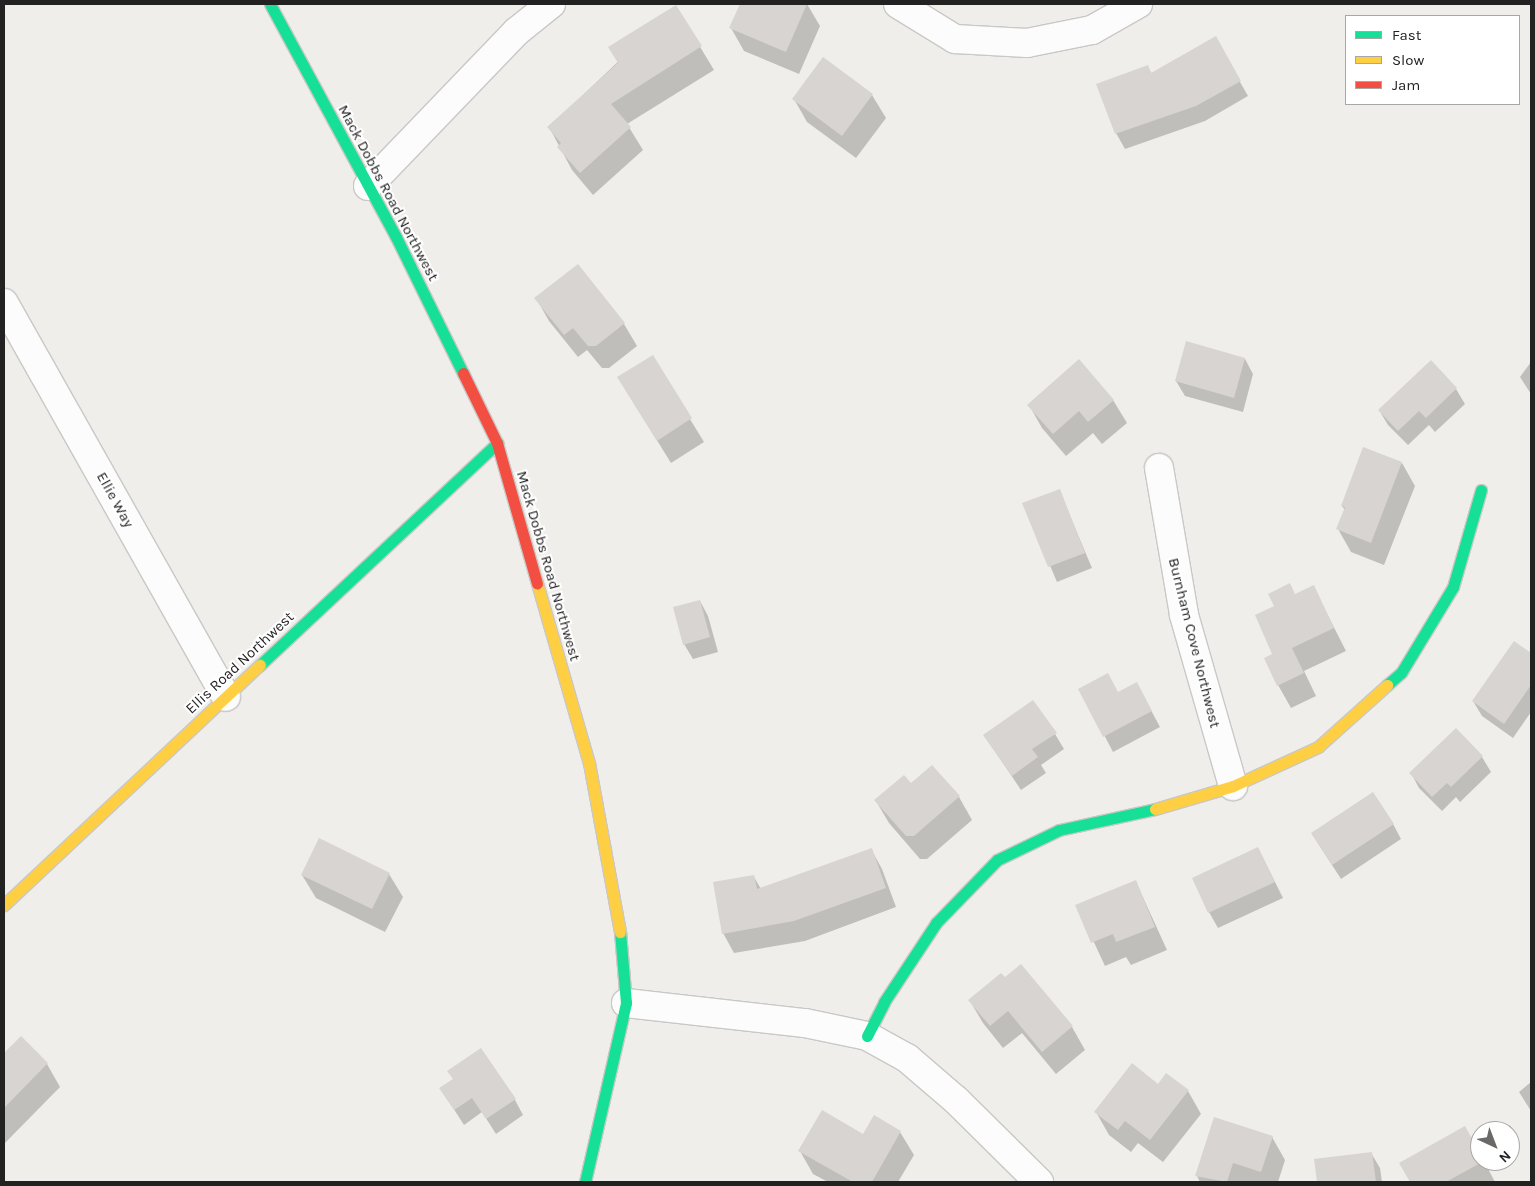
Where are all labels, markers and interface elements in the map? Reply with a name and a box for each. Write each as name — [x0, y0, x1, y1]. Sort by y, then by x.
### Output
legend — [1345, 15, 1520, 105]
text: Fast — [1392, 26, 1421, 44]
text: Slow — [1392, 51, 1424, 69]
text: Jam — [1392, 76, 1420, 94]
street label: Mack Dobbs Road Northwest — [334, 102, 442, 284]
street label: Ellie Way — [92, 469, 138, 531]
street label: Mack Dobbs Road Northwest — [512, 469, 584, 663]
street label: Burnham Cove Northwest — [1164, 556, 1224, 730]
street label: Ellis Road Northwest — [182, 608, 298, 718]
north arrow — [1470, 1121, 1520, 1171]
text: N — [1495, 1147, 1514, 1166]

